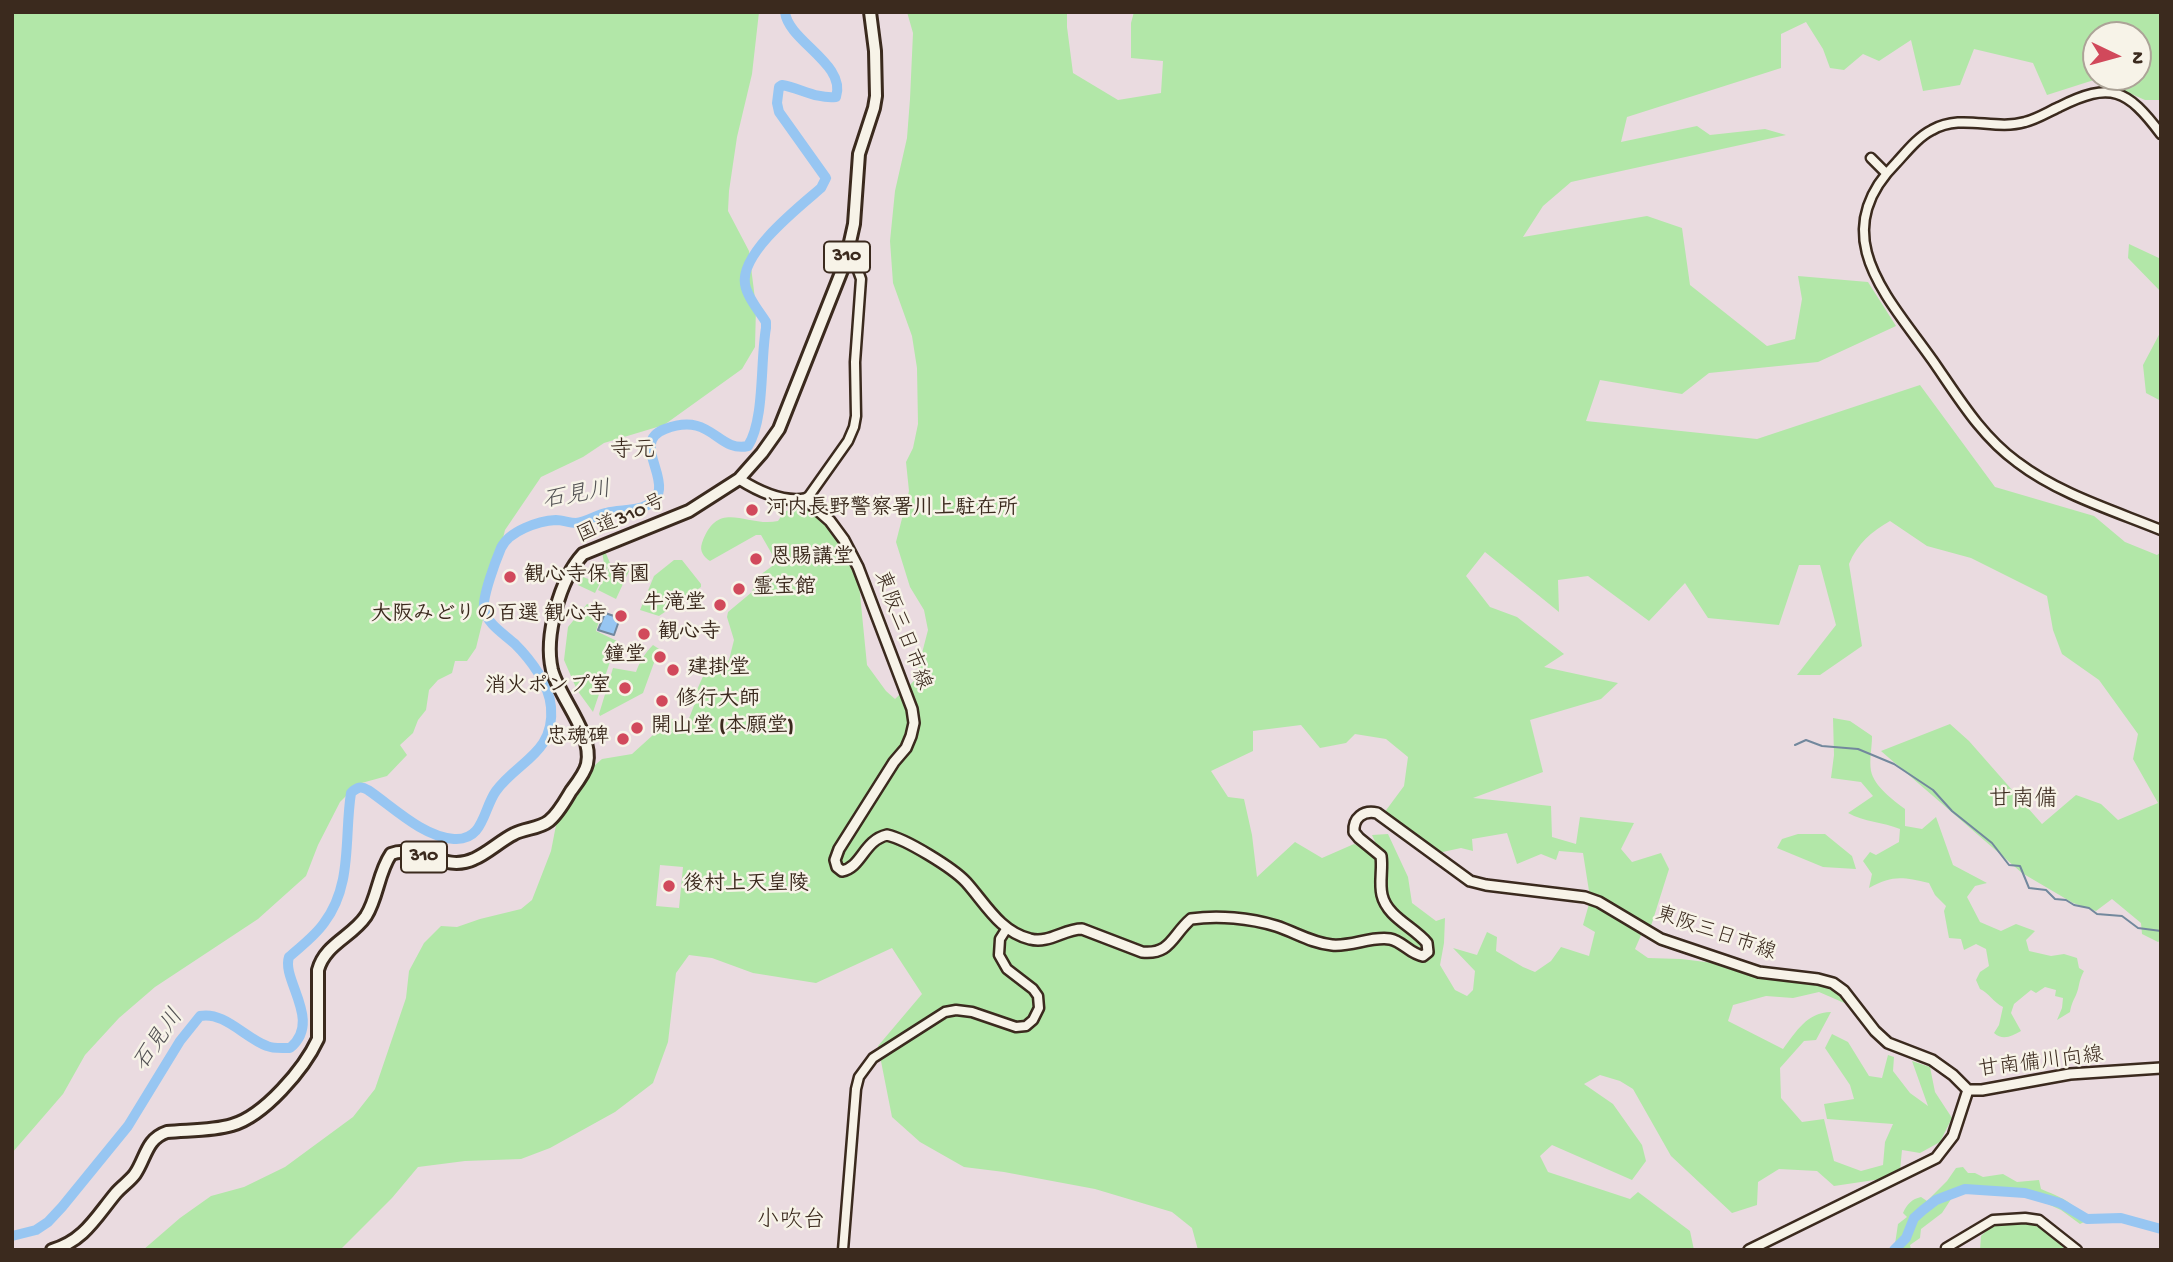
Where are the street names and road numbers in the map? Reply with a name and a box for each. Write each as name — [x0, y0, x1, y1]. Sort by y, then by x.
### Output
road number: 310 — [824, 242, 870, 272]
street label: 国道310号 — [574, 490, 670, 550]
street label: 東阪三日市線 — [867, 568, 935, 694]
road number: 310 — [401, 842, 447, 872]
street label: 東阪三日市線 — [1651, 903, 1779, 967]
street label: 甘南備川向線 — [1977, 1044, 2105, 1084]

